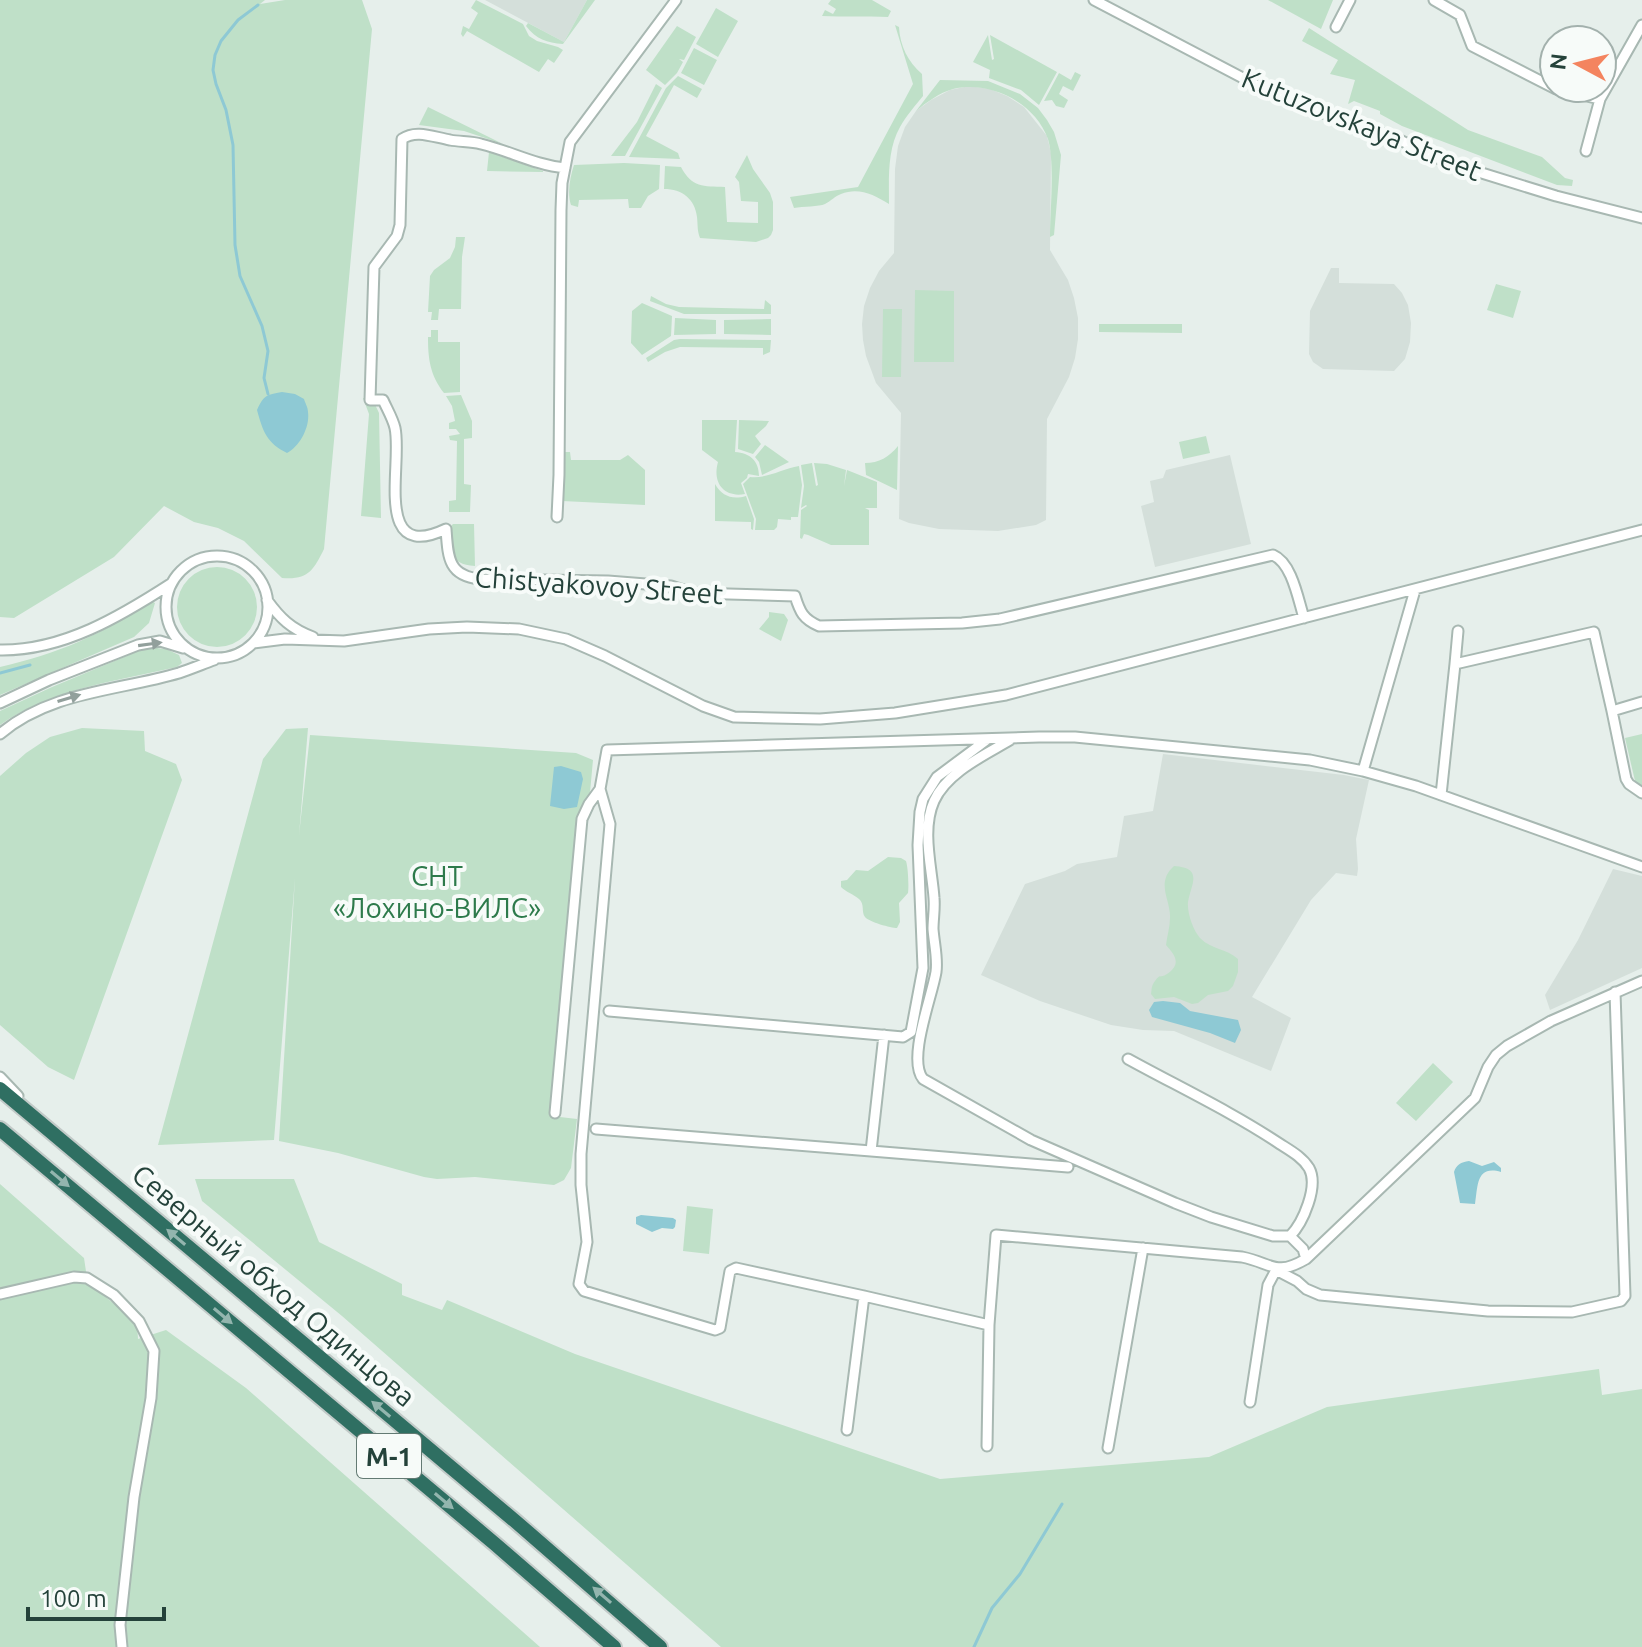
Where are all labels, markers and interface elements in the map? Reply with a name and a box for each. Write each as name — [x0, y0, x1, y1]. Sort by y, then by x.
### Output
north arrow — [1538, 24, 1618, 104]
text: N — [1544, 52, 1571, 71]
street label: Kutuzovskaya Street — [1238, 62, 1486, 186]
street label: Chistyakovoy Street — [474, 561, 724, 609]
one-way arrow — [138, 637, 163, 650]
one-way arrow — [57, 691, 81, 704]
park label: СНТ «Лохино-ВИЛС» — [333, 860, 541, 923]
street label: Северный обход Одинцова — [127, 1158, 421, 1412]
one-way arrow — [50, 1170, 70, 1187]
one-way arrow — [166, 1229, 186, 1246]
one-way arrow — [213, 1307, 233, 1324]
one-way arrow — [372, 1401, 392, 1418]
road number: М-1 — [357, 1434, 421, 1478]
one-way arrow — [433, 1492, 453, 1509]
scale bar — [28, 1571, 164, 1621]
text: 100 m — [40, 1585, 107, 1612]
one-way arrow — [592, 1587, 612, 1604]

